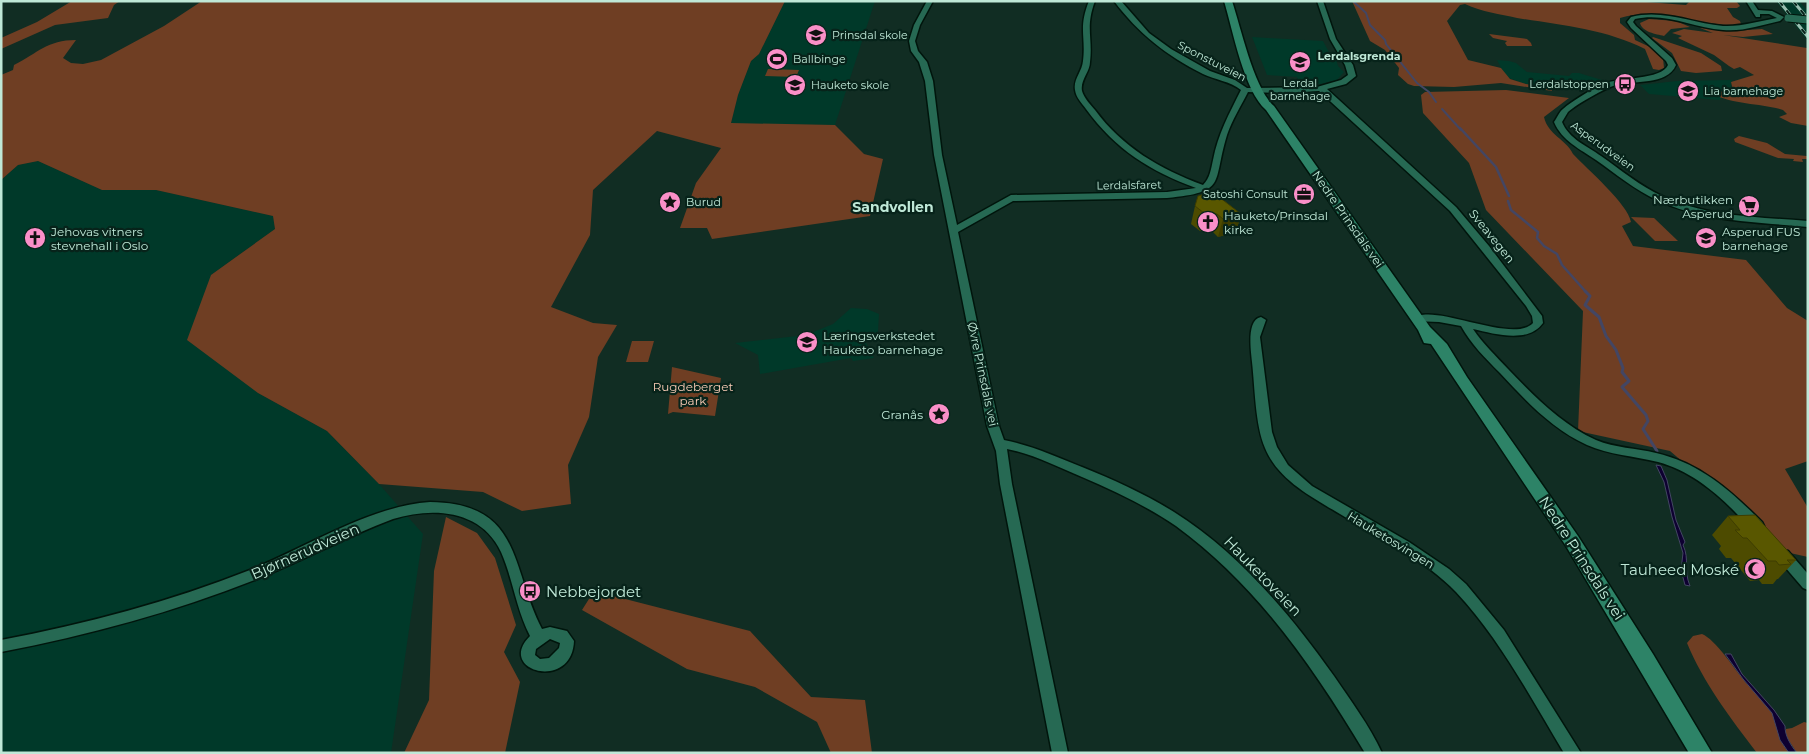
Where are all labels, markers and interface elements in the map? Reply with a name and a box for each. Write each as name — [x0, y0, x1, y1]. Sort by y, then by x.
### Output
school or university icon: Prinsdal skole — [804, 23, 828, 47]
place label: Prinsdal skole — [832, 28, 908, 42]
street label: Sponstuveien — [1175, 38, 1249, 84]
sports icon: Ballbinge — [765, 47, 789, 71]
district label: Lerdalsgrenda — [1317, 49, 1401, 63]
school or university icon: Lerdal barnehage — [1288, 50, 1312, 74]
place label: Ballbinge — [793, 52, 846, 66]
bus stop icon: Lerdalstoppen — [1613, 72, 1637, 96]
school or university icon: Hauketo skole — [783, 73, 807, 97]
place label: Lerdal barnehage — [1270, 76, 1331, 103]
place label: Lerdalstoppen — [1529, 77, 1609, 91]
place label: Hauketo skole — [811, 78, 889, 92]
school or university icon: Lia barnehage — [1676, 79, 1700, 103]
place label: Lia barnehage — [1704, 84, 1784, 98]
street label: Asperudveien — [1568, 118, 1638, 174]
street label: Nedre Prinsdals vei — [1309, 168, 1387, 270]
street label: Lerdalsfaret — [1096, 177, 1162, 193]
office icon: Satoshi Consult — [1292, 182, 1316, 206]
place label: Satoshi Consult — [1203, 187, 1289, 201]
place icon: Burud — [658, 190, 682, 214]
place label: Nærbutikken Asperud — [1653, 192, 1733, 221]
supermarket icon: Nærbutikken Asperud — [1737, 194, 1761, 218]
place label: Burud — [686, 195, 721, 209]
district label: Sandvollen — [852, 198, 934, 216]
street label: Sveavegen — [1466, 206, 1518, 266]
place label: Hauketo/Prinsdal kirke — [1224, 208, 1328, 237]
church icon: Hauketo/Prinsdal kirke — [1196, 210, 1220, 234]
place label: Jehovas vitners stevnehall i Oslo — [50, 224, 148, 253]
place label: Asperud FUS barnehage — [1722, 224, 1800, 253]
church icon: Jehovas vitners stevnehall i Oslo — [23, 226, 47, 250]
school or university icon: Asperud FUS barnehage — [1694, 226, 1718, 250]
street label: Øvre Prinsdals vei — [965, 321, 1001, 427]
place label: Læringsverkstedet Hauketo barnehage — [823, 328, 943, 357]
school or university icon: Læringsverkstedet Hauketo barnehage — [795, 330, 819, 354]
park label: Rugdeberget park — [653, 379, 733, 408]
place icon: Granås — [927, 402, 951, 426]
place label: Granås — [881, 407, 923, 422]
street label: Nedre Prinsdals vei — [1535, 493, 1629, 623]
street label: Hauketosvingen — [1345, 508, 1437, 572]
street label: Bjørnerudveien — [248, 519, 362, 583]
street label: Hauketoveien — [1220, 532, 1306, 620]
mosque icon: Tauheed Moské — [1743, 557, 1767, 581]
place label: Tauheed Moské — [1621, 560, 1739, 579]
bus stop icon: Nebbejordet — [518, 579, 542, 603]
place label: Nebbejordet — [546, 582, 641, 601]

